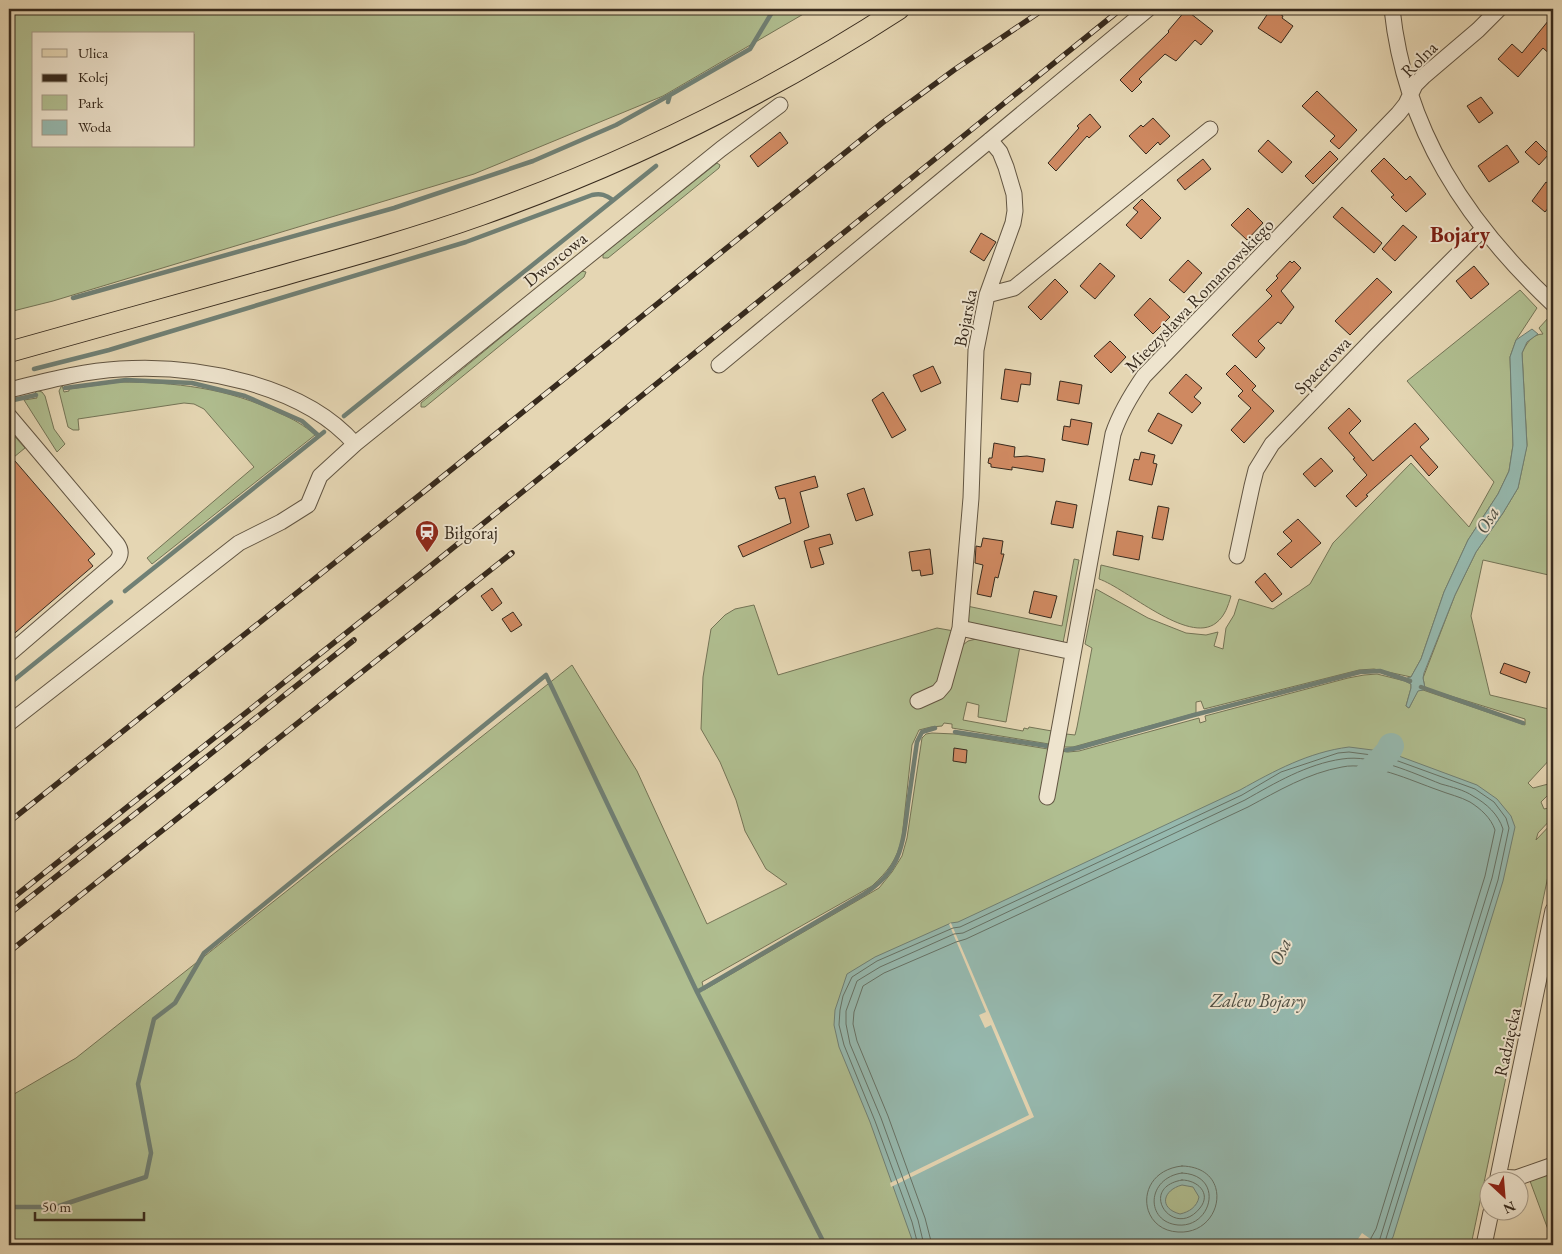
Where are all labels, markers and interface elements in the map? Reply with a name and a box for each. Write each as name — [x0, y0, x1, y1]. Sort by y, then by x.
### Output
legend — [32, 32, 195, 148]
street label: Rolna — [1396, 35, 1443, 82]
text: Ulica — [78, 43, 108, 62]
text: Kolej — [78, 67, 108, 86]
text: Park — [78, 93, 105, 112]
text: Woda — [78, 117, 111, 136]
street label: Mieczysława Romanowskiego — [1119, 213, 1279, 377]
district label: Bojary — [1430, 220, 1490, 249]
street label: Dworcowa — [519, 226, 592, 292]
street label: Bojarska — [948, 286, 982, 349]
street label: Spacerowa — [1289, 330, 1356, 399]
water label: Osa — [1469, 502, 1505, 538]
station icon: Biłgoraj — [414, 519, 440, 553]
place label: Biłgoraj — [444, 521, 498, 544]
water label: Osa — [1263, 934, 1297, 970]
water label: Zalew Bojary — [1209, 988, 1306, 1013]
street label: Radzięcka — [1488, 1005, 1526, 1079]
north arrow — [1480, 1172, 1530, 1222]
scale bar — [35, 1189, 144, 1221]
text: 50 m — [42, 1197, 71, 1216]
text: N — [1500, 1197, 1519, 1219]

